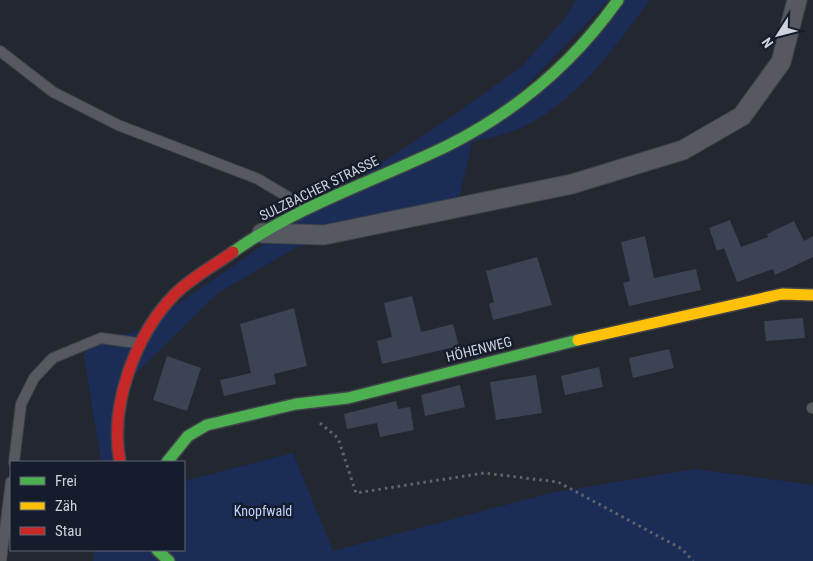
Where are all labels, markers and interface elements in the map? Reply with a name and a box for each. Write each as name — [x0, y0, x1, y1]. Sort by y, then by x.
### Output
north arrow — [753, 10, 803, 60]
text: N — [758, 34, 776, 51]
street label: SULZBACHER STRASSE — [257, 152, 381, 224]
street label: HÖHENWEG — [444, 333, 514, 365]
legend — [10, 461, 185, 551]
text: Frei — [55, 472, 77, 490]
text: Zäh — [55, 497, 77, 515]
park label: Knopfwald — [234, 503, 292, 519]
text: Stau — [55, 522, 82, 540]

